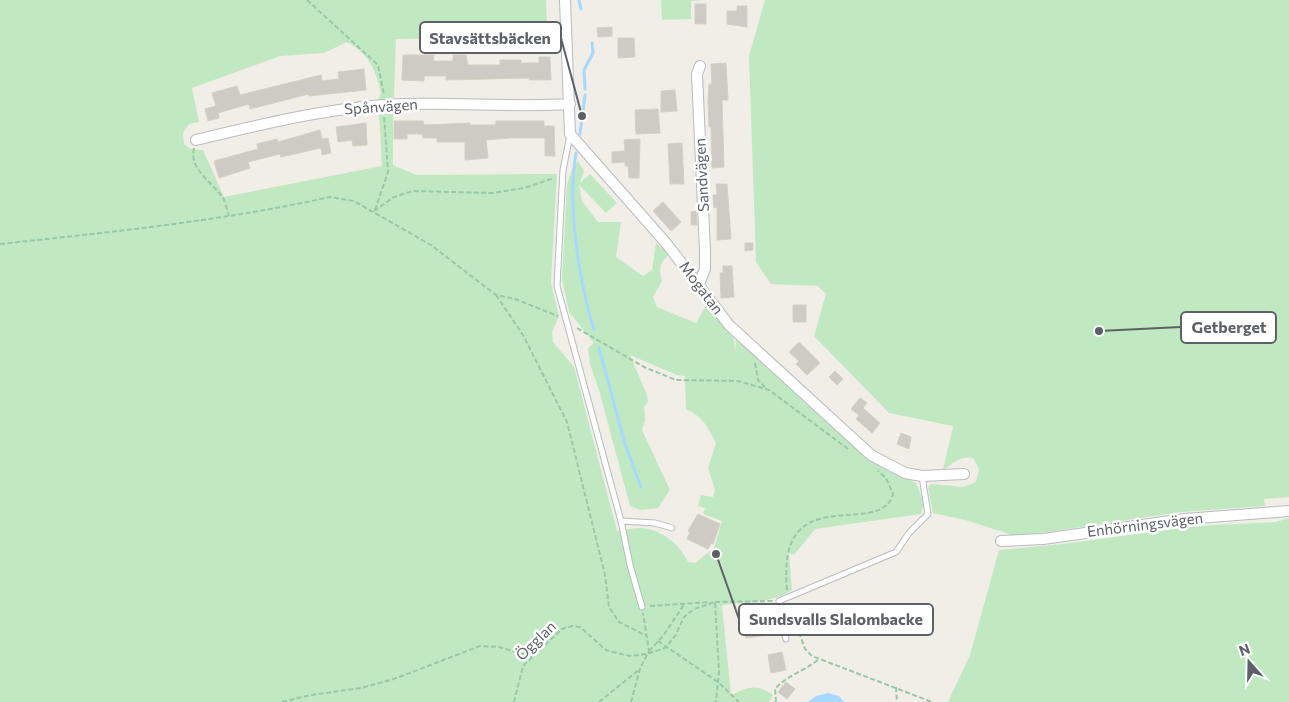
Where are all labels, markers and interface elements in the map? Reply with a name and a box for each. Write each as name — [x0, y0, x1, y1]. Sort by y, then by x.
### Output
callout: Stavsättsbäcken — [420, 22, 561, 53]
text: Stavsättsbäcken — [429, 28, 551, 47]
street label: Spånvägen — [344, 94, 418, 118]
street label: Sandvägen — [690, 138, 712, 212]
street label: Mogatan — [676, 257, 728, 317]
callout: Getberget — [1181, 312, 1276, 343]
text: Getberget — [1191, 317, 1267, 336]
street label: Enhörningsvägen — [1086, 508, 1204, 540]
callout: Sundsvalls Slalombacke — [739, 604, 933, 635]
text: Sundsvalls Slalombacke — [749, 609, 923, 628]
street label: Ögglan — [512, 617, 559, 664]
north arrow — [1224, 637, 1274, 687]
text: N — [1237, 640, 1252, 659]

